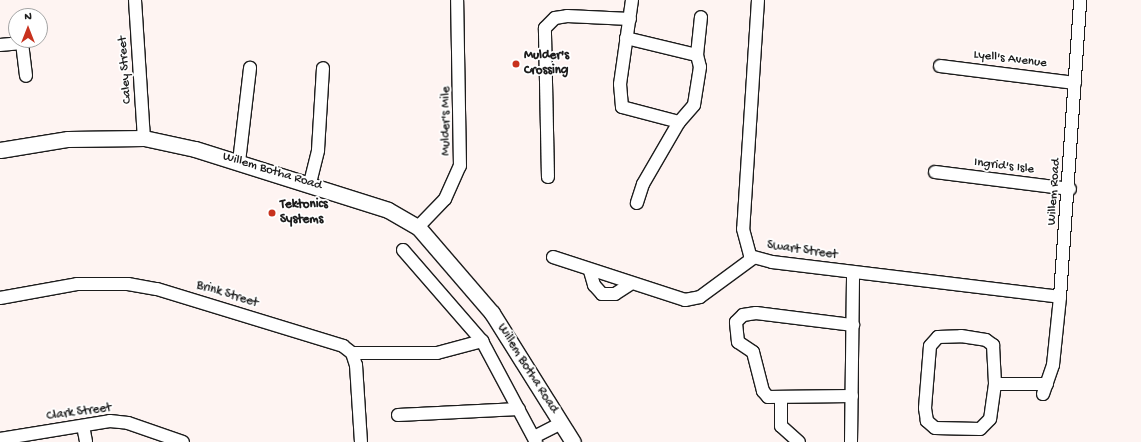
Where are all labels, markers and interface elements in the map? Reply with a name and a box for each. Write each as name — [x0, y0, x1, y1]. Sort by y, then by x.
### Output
north arrow — [8, 8, 48, 48]
text: N — [24, 11, 32, 23]
street label: Caley Street — [116, 36, 136, 104]
street label: Lyell's Avenue — [972, 48, 1048, 72]
place label: Mulder's Crossing — [524, 49, 569, 80]
marker: Mulder's Crossing — [511, 59, 521, 69]
street label: Mulder's Mile — [439, 86, 455, 156]
street label: Willem Botha Road — [220, 149, 324, 195]
street label: Ingrid's Isle — [973, 156, 1035, 178]
street label: Willem Road — [1045, 158, 1065, 226]
place label: Tektonics Systems — [280, 198, 328, 229]
marker: Tektonics Systems — [267, 208, 277, 218]
street label: Swart Street — [766, 238, 838, 264]
street label: Brink Street — [194, 278, 260, 312]
street label: Willem Botha Road — [493, 321, 561, 417]
street label: Clark Street — [46, 401, 112, 425]

